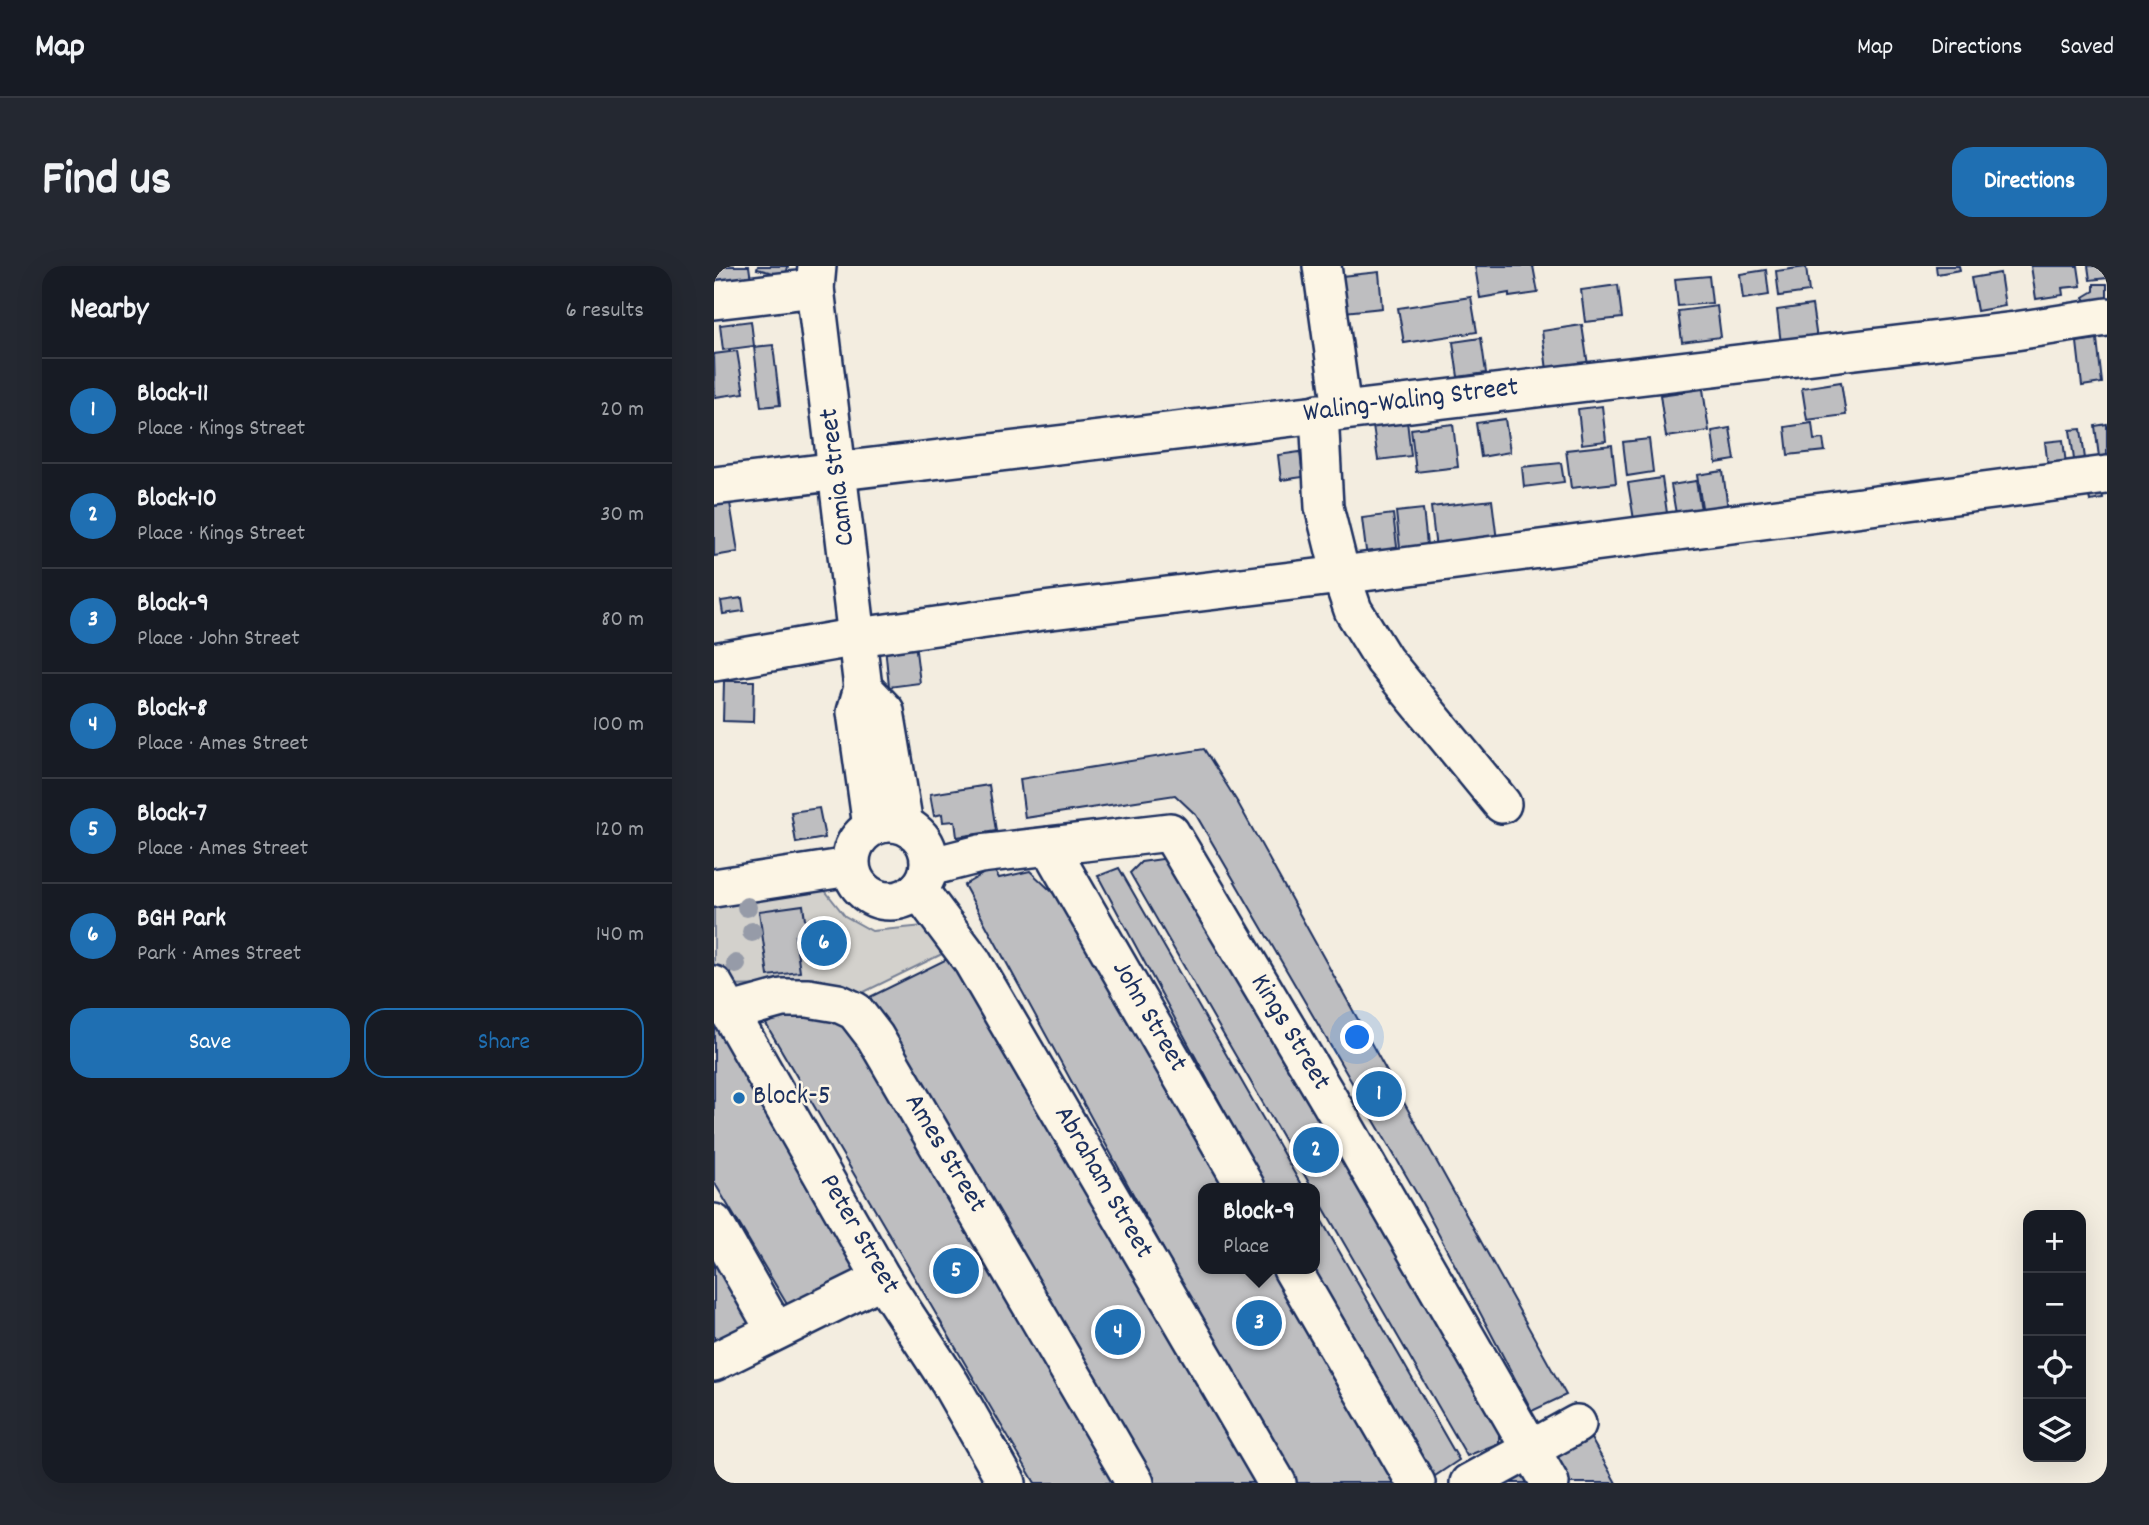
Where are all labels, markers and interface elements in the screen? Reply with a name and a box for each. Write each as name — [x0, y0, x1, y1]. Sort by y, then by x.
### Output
text: Map — [35, 25, 85, 72]
text: Map — [1857, 31, 1893, 65]
text: Directions — [1931, 31, 2022, 65]
text: Saved — [2060, 31, 2114, 65]
text: Find us — [42, 147, 171, 217]
button: Directions — [1952, 147, 2107, 217]
text: Nearby — [70, 290, 148, 333]
text: 6 results — [566, 295, 644, 328]
street label: Waling-Waling Street — [1301, 369, 1521, 435]
text: Block-11 — [137, 376, 208, 413]
text: 1 — [90, 394, 96, 427]
text: 20 m — [600, 394, 644, 427]
street label: Camia Street — [811, 406, 867, 548]
text: Place · Kings Street — [137, 413, 305, 446]
text: Block-10 — [137, 481, 217, 518]
text: 2 — [88, 499, 98, 532]
text: 30 m — [600, 499, 644, 532]
text: Place · Kings Street — [137, 518, 305, 551]
text: Block-9 — [137, 586, 209, 623]
text: 3 — [88, 604, 98, 637]
text: 80 m — [601, 604, 644, 637]
text: Place · John Street — [137, 623, 300, 656]
text: Block-8 — [137, 691, 208, 728]
text: 4 — [88, 709, 98, 742]
text: 100 m — [593, 709, 644, 742]
text: Place · Ames Street — [137, 728, 308, 761]
text: Block-7 — [137, 796, 207, 833]
text: 5 — [88, 814, 98, 847]
text: 120 m — [595, 814, 644, 847]
text: Place · Ames Street — [137, 833, 308, 866]
text: BGH Park — [137, 901, 226, 938]
pin: 6 — [801, 917, 847, 969]
text: 6 — [87, 919, 99, 952]
text: 140 m — [596, 919, 644, 952]
text: Park · Ames Street — [137, 938, 301, 971]
street label: John Street — [1100, 954, 1196, 1080]
street label: Kings Street — [1239, 967, 1339, 1099]
button: Save — [70, 1008, 350, 1078]
button: Share — [364, 1008, 644, 1078]
your location — [1340, 1020, 1374, 1054]
pin: 1 — [1356, 1068, 1402, 1120]
place label: Block-5 — [753, 1078, 831, 1118]
street label: Ames Street — [893, 1087, 995, 1221]
marker: Block-5 — [731, 1090, 747, 1106]
street label: Abraham Street — [1042, 1099, 1162, 1267]
pin: 2 — [1293, 1124, 1339, 1176]
street label: Peter Street — [808, 1168, 908, 1302]
popup — [1198, 1183, 1320, 1274]
text: Block-9 — [1223, 1194, 1295, 1231]
map controls — [2023, 1210, 2086, 1462]
button: + — [2023, 1210, 2086, 1273]
text: Place — [1223, 1231, 1269, 1264]
pin: 5 — [933, 1245, 979, 1297]
button: − — [2023, 1273, 2086, 1336]
pin: 3 — [1236, 1297, 1282, 1349]
pin: 4 — [1095, 1306, 1141, 1358]
button: locate — [2023, 1336, 2086, 1399]
button: layers — [2023, 1399, 2086, 1462]

